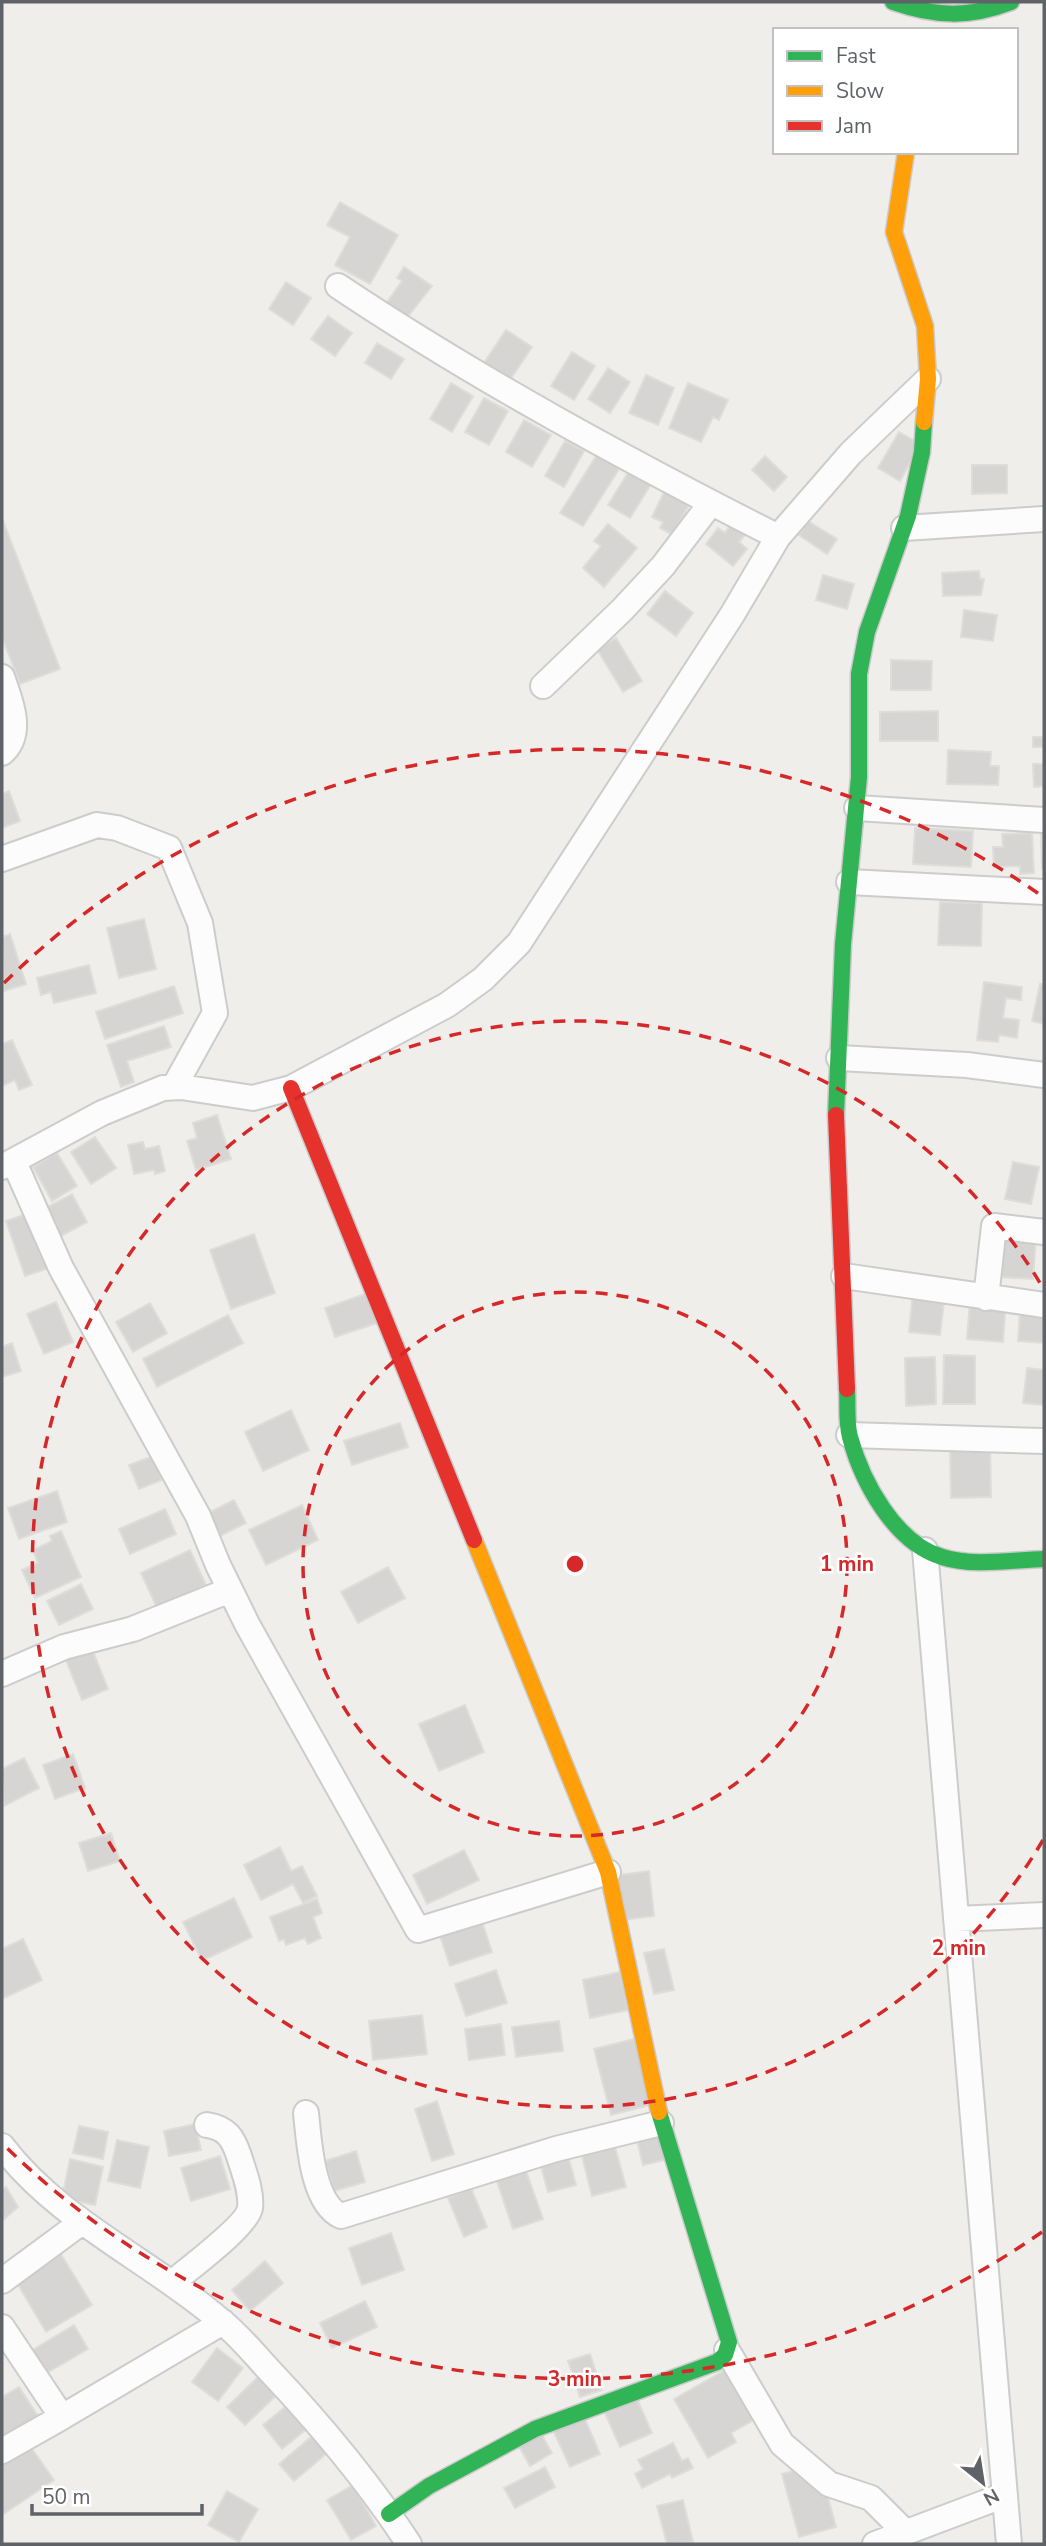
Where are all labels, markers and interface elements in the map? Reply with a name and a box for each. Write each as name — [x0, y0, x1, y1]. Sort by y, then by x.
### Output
legend — [773, 28, 1018, 154]
text: Fast — [836, 42, 876, 70]
text: Slow — [836, 77, 885, 105]
text: Jam — [835, 112, 872, 140]
text: 1 min — [820, 1550, 874, 1578]
centre of rings — [563, 1552, 587, 1576]
text: 2 min — [932, 1934, 986, 1962]
text: 3 min — [548, 2365, 602, 2393]
north arrow — [948, 2448, 1018, 2518]
scale bar — [32, 2472, 201, 2516]
text: N — [978, 2482, 1004, 2512]
text: 50 m — [42, 2483, 91, 2511]

